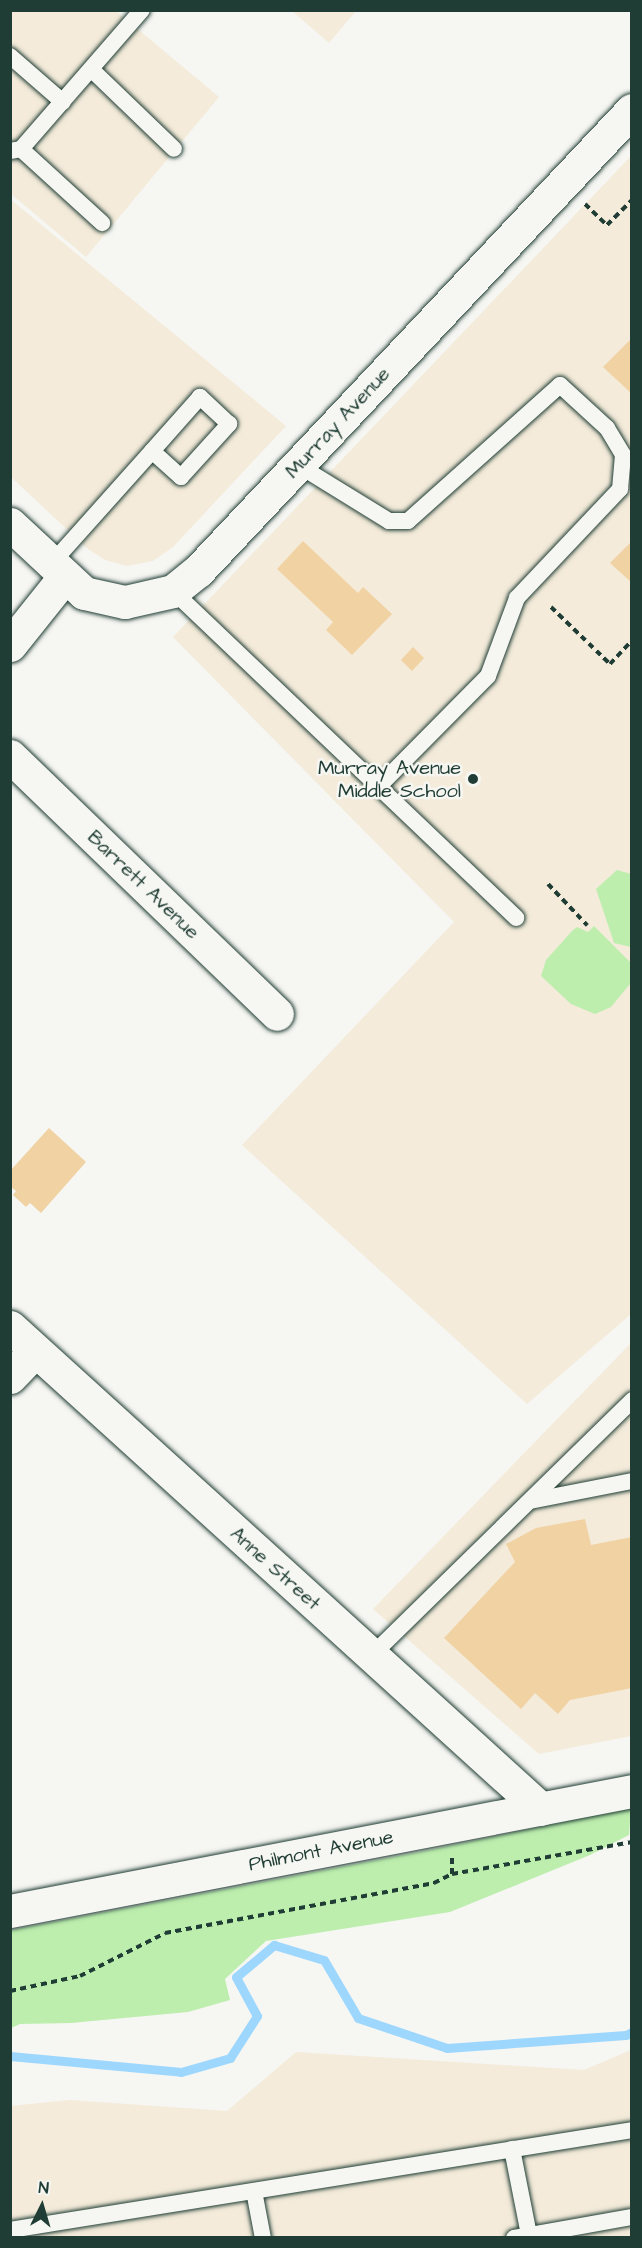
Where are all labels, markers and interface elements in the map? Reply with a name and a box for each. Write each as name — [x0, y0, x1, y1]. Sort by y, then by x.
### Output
street label: Murray Avenue — [280, 363, 396, 483]
place label: Murray Avenue Middle School — [318, 756, 461, 803]
marker: Murray Avenue Middle School — [466, 772, 480, 786]
street label: Barrett Avenue — [82, 826, 204, 944]
street label: Anne Street — [225, 1522, 325, 1616]
street label: Philmont Avenue — [247, 1825, 395, 1877]
north arrow — [12, 2176, 72, 2236]
text: N — [38, 2177, 50, 2199]

